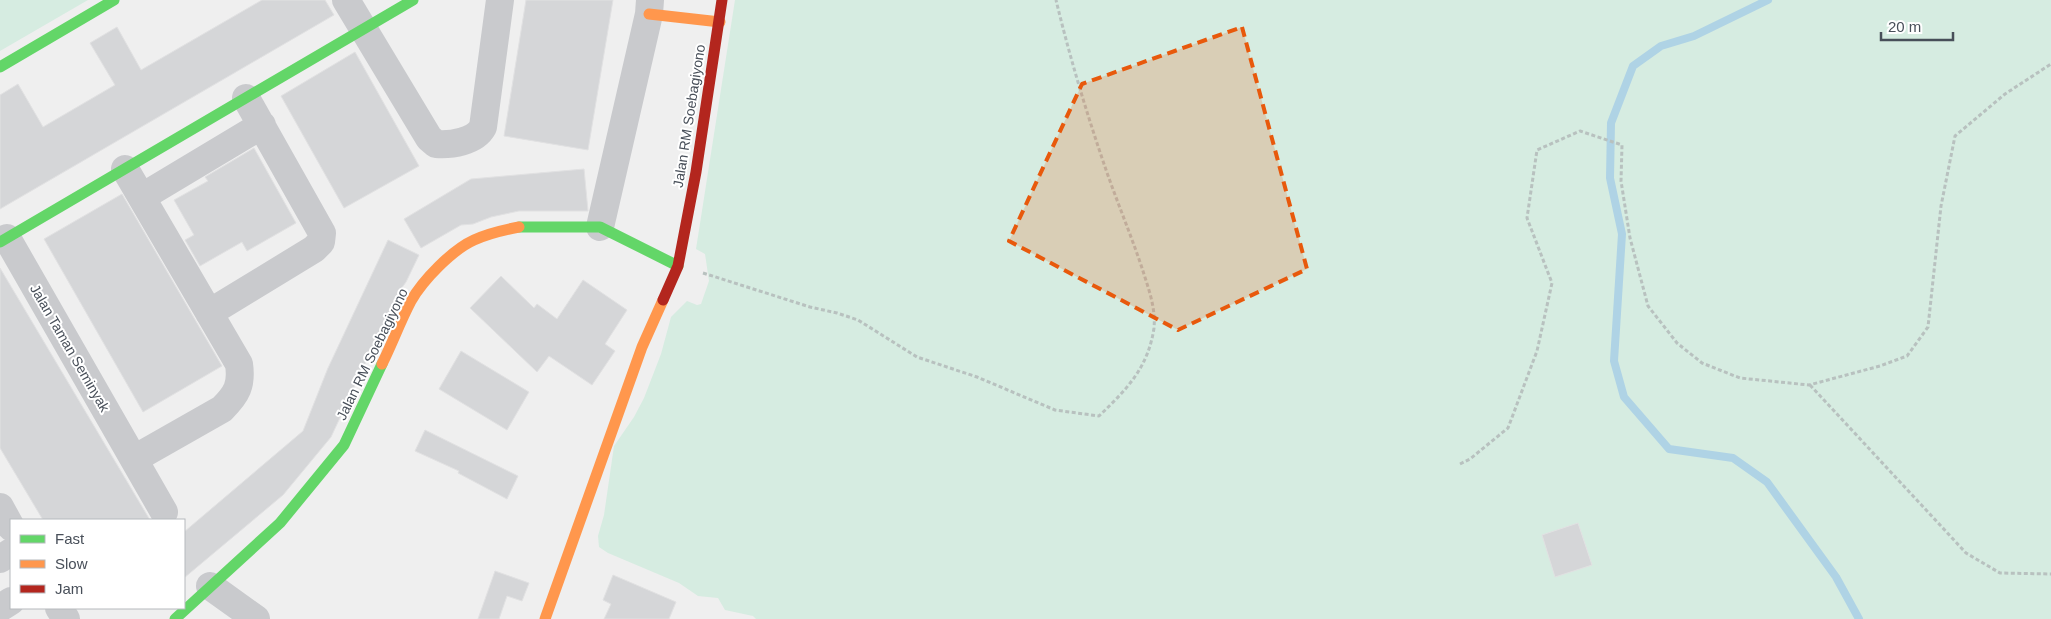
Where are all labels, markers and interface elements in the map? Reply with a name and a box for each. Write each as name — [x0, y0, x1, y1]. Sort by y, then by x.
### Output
scale bar — [1881, 10, 1954, 42]
text: 20 m — [1888, 18, 1921, 35]
street label: Jalan RM Soebagiyono — [670, 43, 708, 189]
street label: Jalan Taman Seminyak — [27, 281, 114, 415]
street label: Jalan RM Soebagiyono — [333, 285, 411, 423]
legend — [10, 519, 185, 609]
text: Fast — [55, 530, 85, 547]
text: Slow — [55, 555, 88, 572]
text: Jam — [55, 580, 83, 597]

